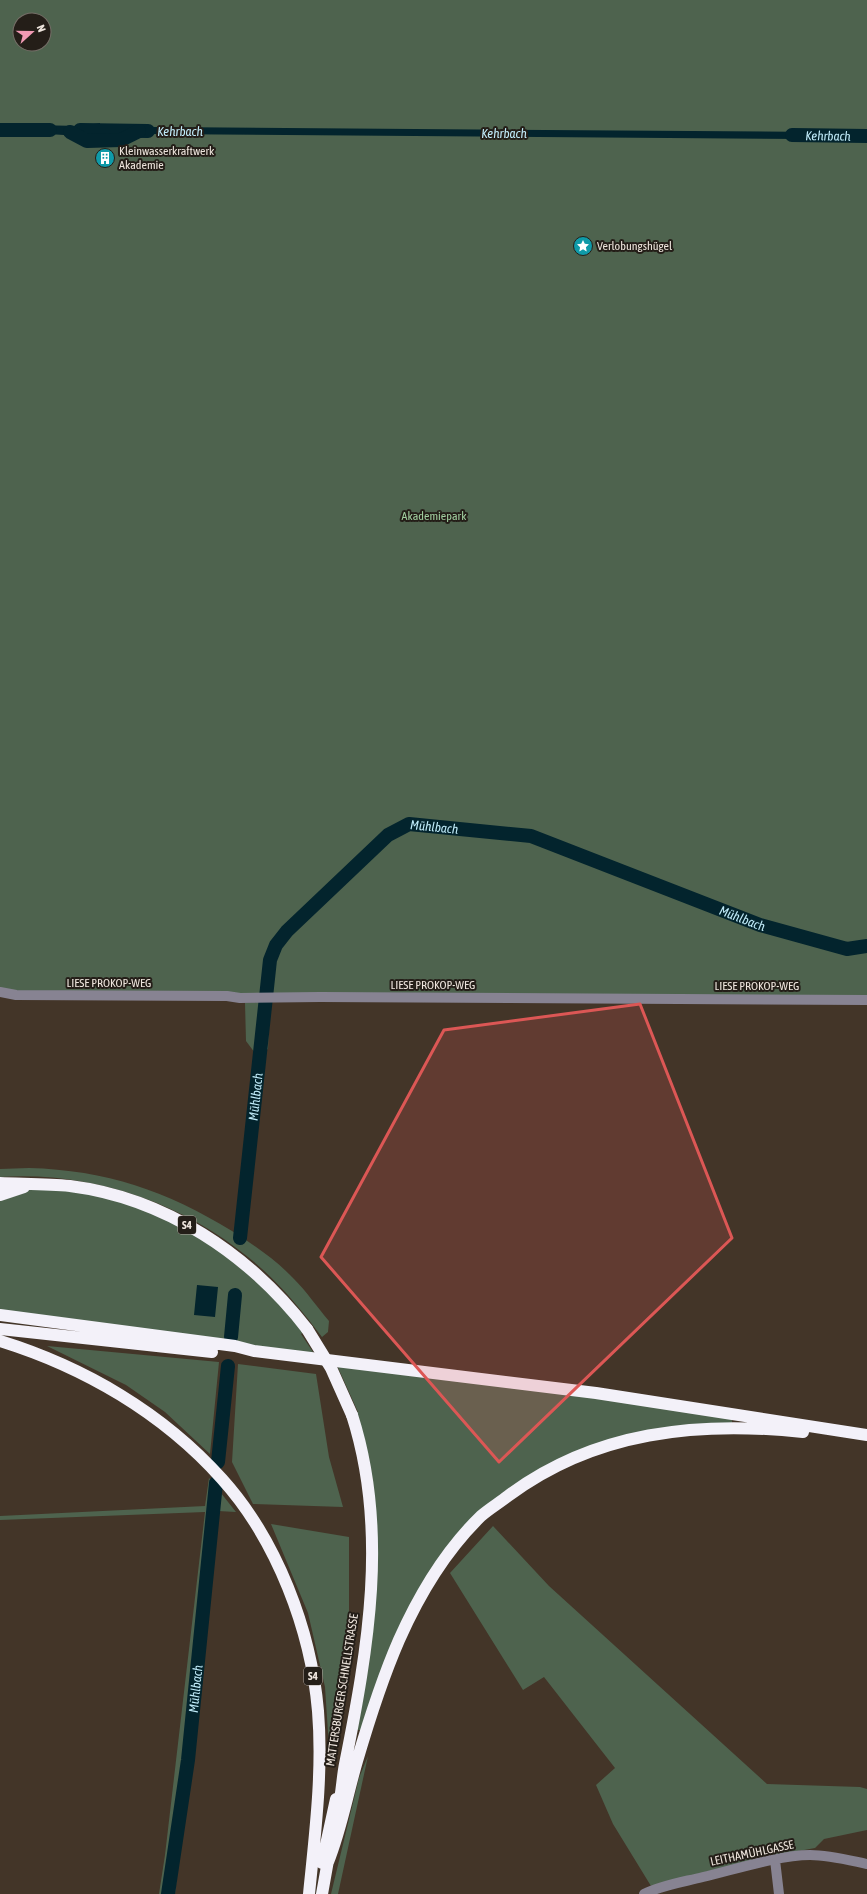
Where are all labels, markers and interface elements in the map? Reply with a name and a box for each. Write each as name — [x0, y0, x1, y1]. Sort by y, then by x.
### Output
north arrow — [12, 12, 52, 52]
text: N — [35, 23, 48, 34]
water label: Kehrbach — [157, 124, 203, 139]
water label: Kehrbach — [481, 126, 527, 141]
water label: Kehrbach — [805, 128, 852, 143]
place label: Kleinwasserkraftwerk Akademie — [119, 144, 215, 172]
building icon: Kleinwasserkraftwerk Akademie — [94, 147, 116, 169]
place icon: Verlobungshügel — [572, 235, 594, 257]
place label: Verlobungshügel — [597, 239, 673, 253]
park label: Akademiepark — [402, 509, 467, 523]
water label: Mühlbach — [410, 817, 460, 836]
water label: Mühlbach — [717, 902, 768, 934]
street label: LIESE PROKOP-WEG — [67, 976, 151, 990]
street label: LIESE PROKOP-WEG — [391, 978, 475, 992]
street label: LIESE PROKOP-WEG — [715, 979, 799, 993]
water label: Mühlbach — [245, 1071, 265, 1122]
road number: S4 — [178, 1216, 196, 1234]
street label: MATTERSBURGER SCHNELLSTRASSE — [323, 1613, 361, 1767]
water label: Mühlbach — [185, 1663, 205, 1714]
road number: S4 — [304, 1667, 322, 1685]
street label: LEITHAMÜHLGASSE — [709, 1837, 795, 1869]

